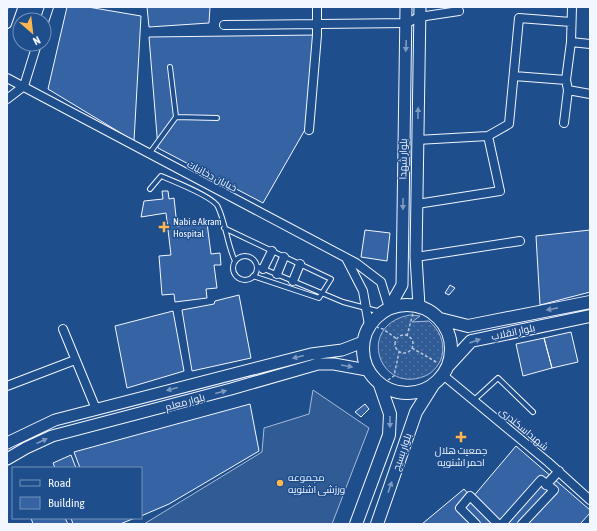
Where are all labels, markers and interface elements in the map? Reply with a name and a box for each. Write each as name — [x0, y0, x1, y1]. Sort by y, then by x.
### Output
north arrow — [12, 12, 52, 52]
text: N — [31, 34, 42, 48]
one-way arrow — [403, 40, 409, 53]
one-way arrow — [415, 106, 421, 119]
street label: بلوار شهدا — [397, 138, 410, 180]
street label: خیابان دخانیات — [185, 158, 239, 195]
one-way arrow — [400, 198, 406, 211]
place label: Nabi e Akram Hospital — [173, 216, 222, 239]
marker: Nabi e Akram Hospital — [158, 221, 170, 233]
one-way arrow — [546, 307, 558, 313]
street label: بلوار انقلاب — [490, 322, 536, 342]
one-way arrow — [469, 338, 481, 344]
one-way arrow — [292, 354, 304, 360]
one-way arrow — [341, 363, 353, 369]
one-way arrow — [166, 387, 178, 393]
one-way arrow — [215, 389, 227, 395]
street label: بلوار معلم — [164, 391, 207, 415]
street label: شهیداسکندری — [497, 405, 551, 453]
one-way arrow — [387, 416, 393, 429]
marker: جمعیت هلال احمر اشنویه — [455, 431, 467, 443]
street label: بلوار بسیج — [390, 432, 414, 472]
one-way arrow — [36, 438, 47, 444]
place label: جمعیت هلال احمر اشنویه — [435, 445, 487, 468]
legend — [12, 467, 142, 519]
place label: مجموعه ورزشی اشنویه — [288, 472, 345, 496]
text: Road — [48, 476, 71, 490]
marker: مجموعه ورزشی اشنویه — [275, 478, 285, 488]
one-way arrow — [387, 481, 393, 493]
text: Building — [48, 496, 86, 510]

